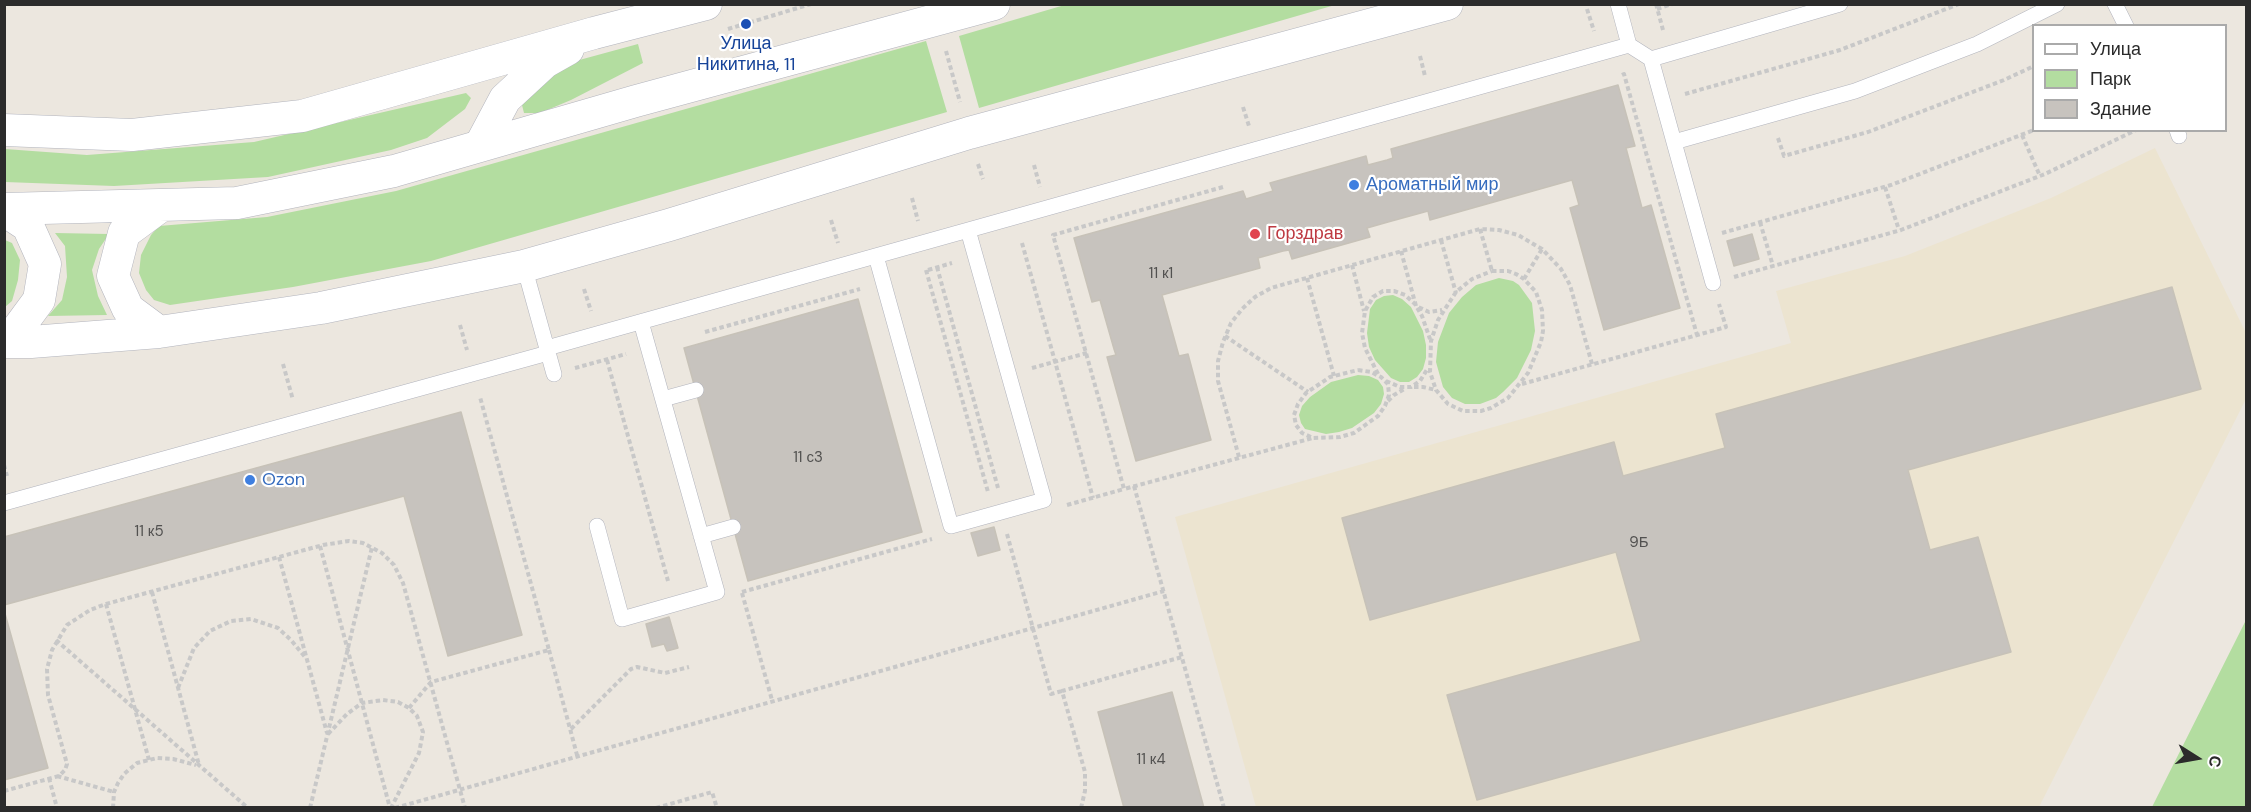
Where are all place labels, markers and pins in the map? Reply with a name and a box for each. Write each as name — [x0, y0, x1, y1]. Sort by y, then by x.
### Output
marker: Улица Никитина, 11 — [739, 17, 753, 31]
place label: Улица Никитина, 11 — [697, 33, 795, 76]
place label: Ароматный мир — [1366, 174, 1498, 196]
marker: Ароматный мир — [1347, 178, 1361, 192]
place label: Горздрав — [1267, 223, 1343, 245]
marker: Горздрав — [1248, 227, 1262, 241]
place label: Ozon — [262, 469, 305, 491]
marker: Ozon — [243, 473, 257, 487]

